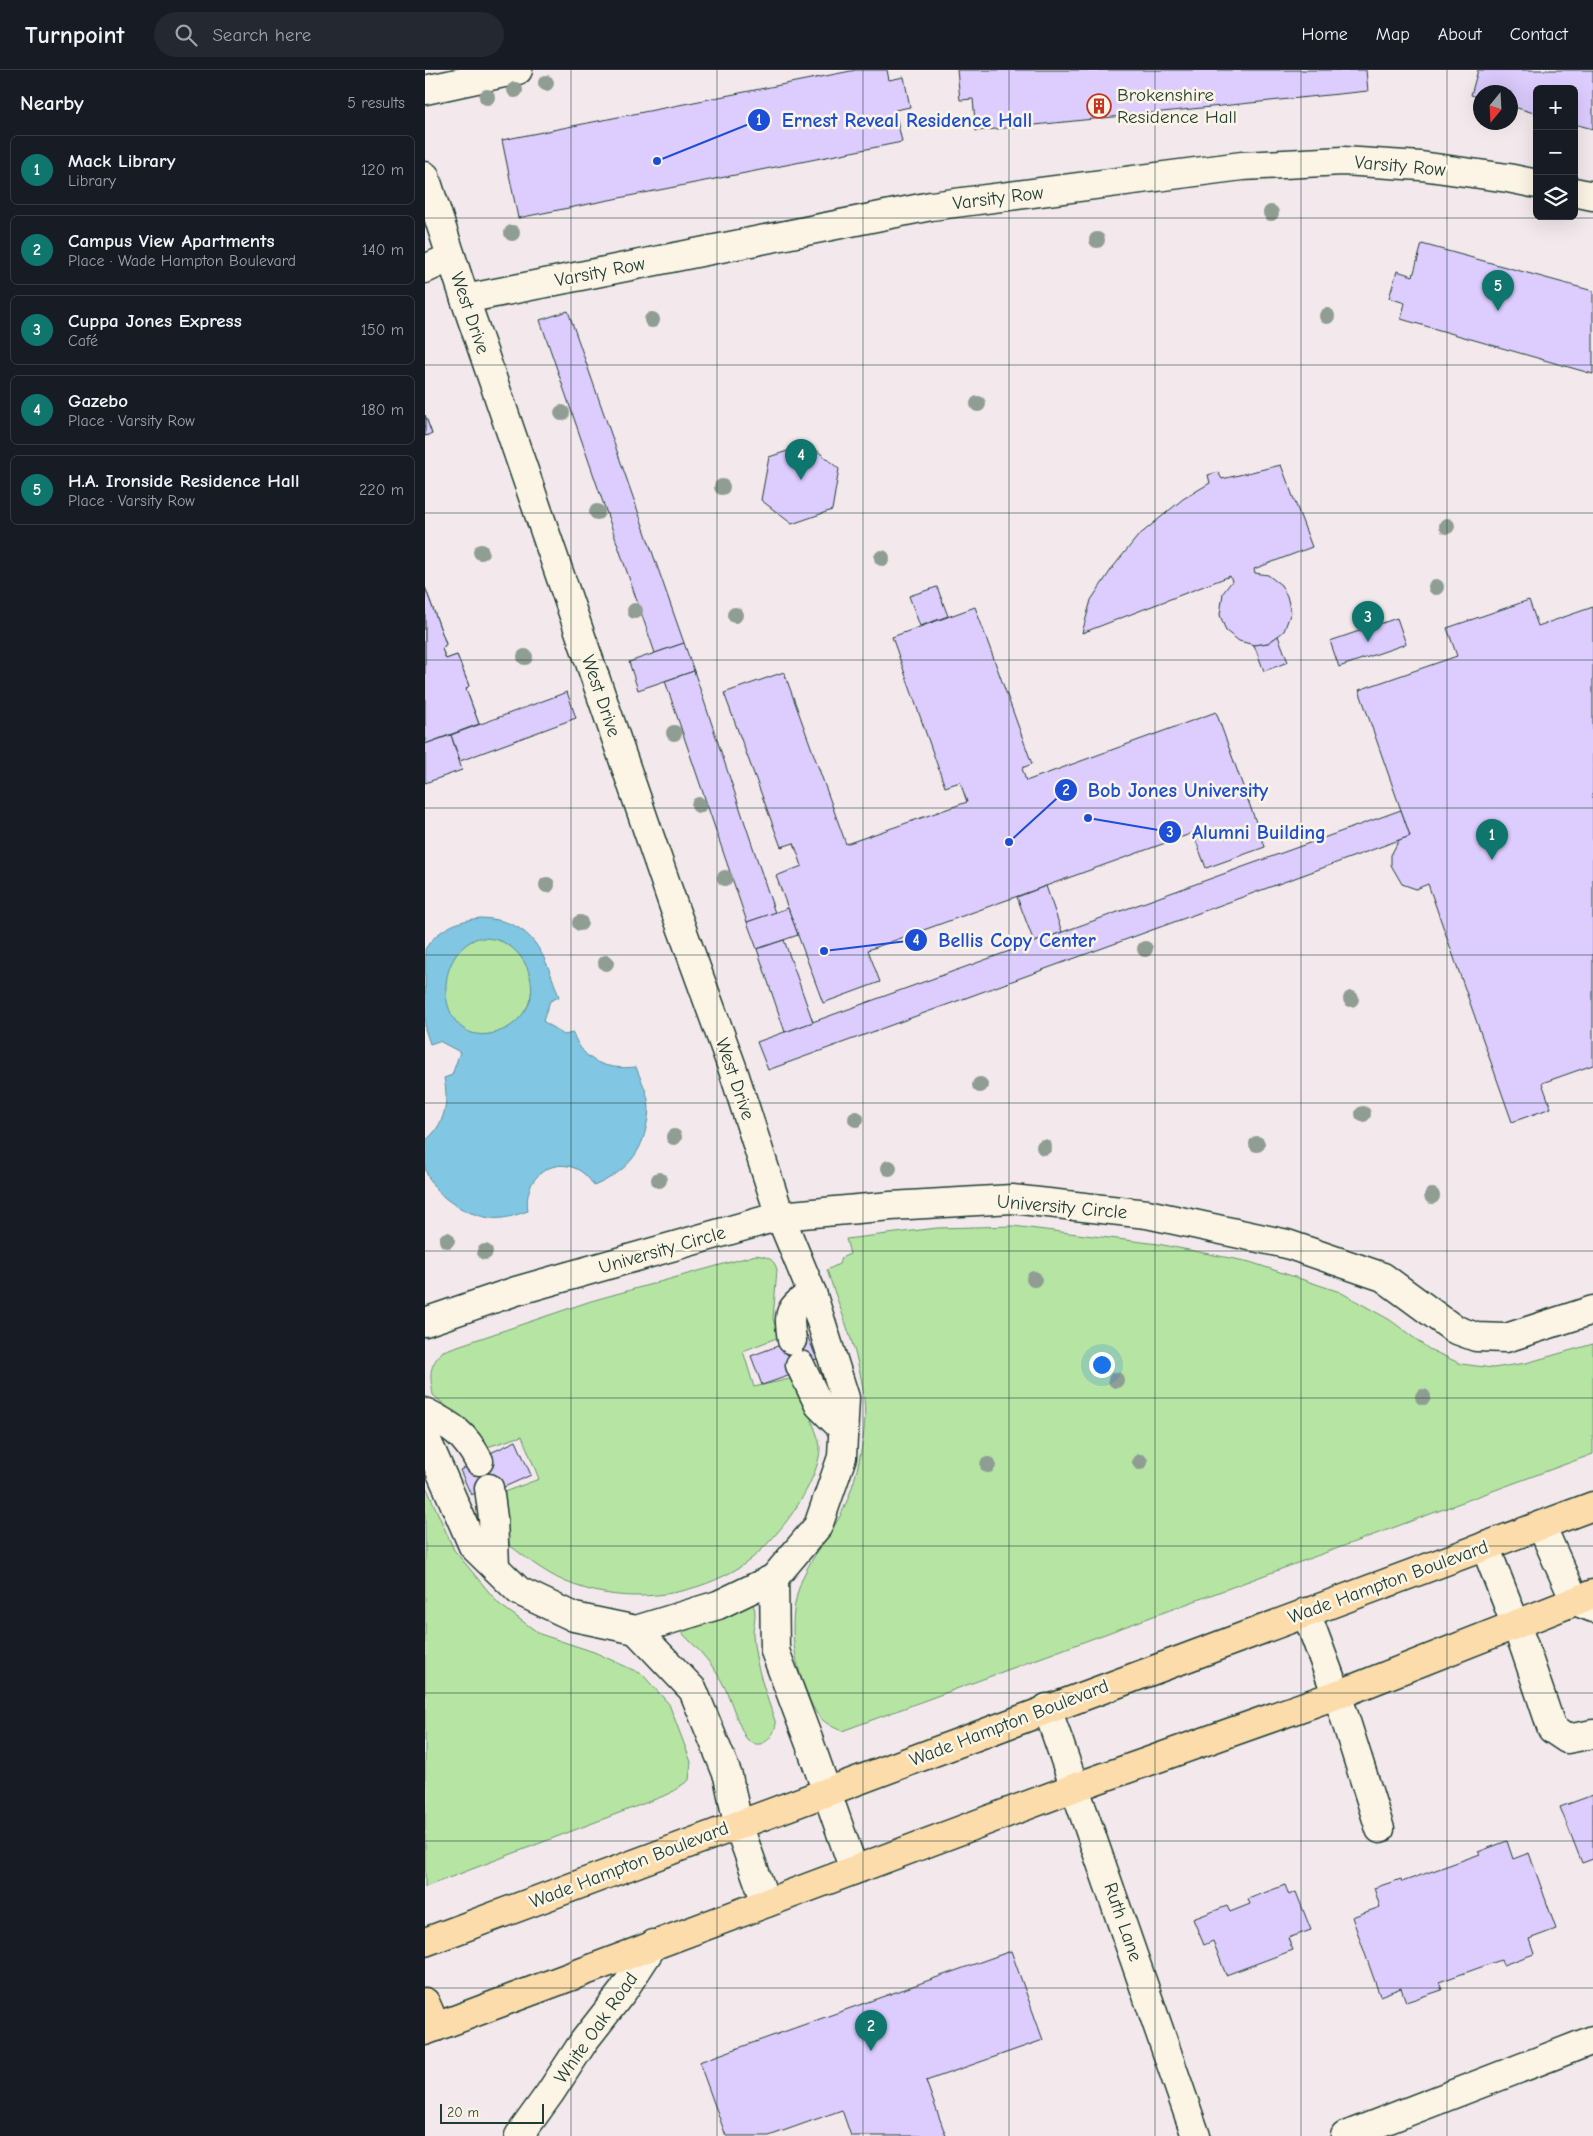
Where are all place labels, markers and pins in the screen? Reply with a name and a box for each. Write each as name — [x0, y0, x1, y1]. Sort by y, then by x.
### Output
place label: Brokenshire Residence Hall — [1117, 84, 1237, 128]
building icon: Brokenshire Residence Hall — [1086, 93, 1112, 119]
callout: Ernest Reveal Residence Hall — [747, 103, 1042, 138]
pin: 5 — [1482, 270, 1514, 311]
pin: 4 — [785, 439, 817, 480]
pin: 3 — [1352, 601, 1384, 642]
callout: Bob Jones University — [1053, 773, 1279, 808]
callout: Alumni Building — [1157, 815, 1337, 850]
pin: 1 — [1476, 819, 1508, 860]
callout: Bellis Copy Center — [903, 922, 1106, 957]
pin: 2 — [855, 2010, 887, 2051]

